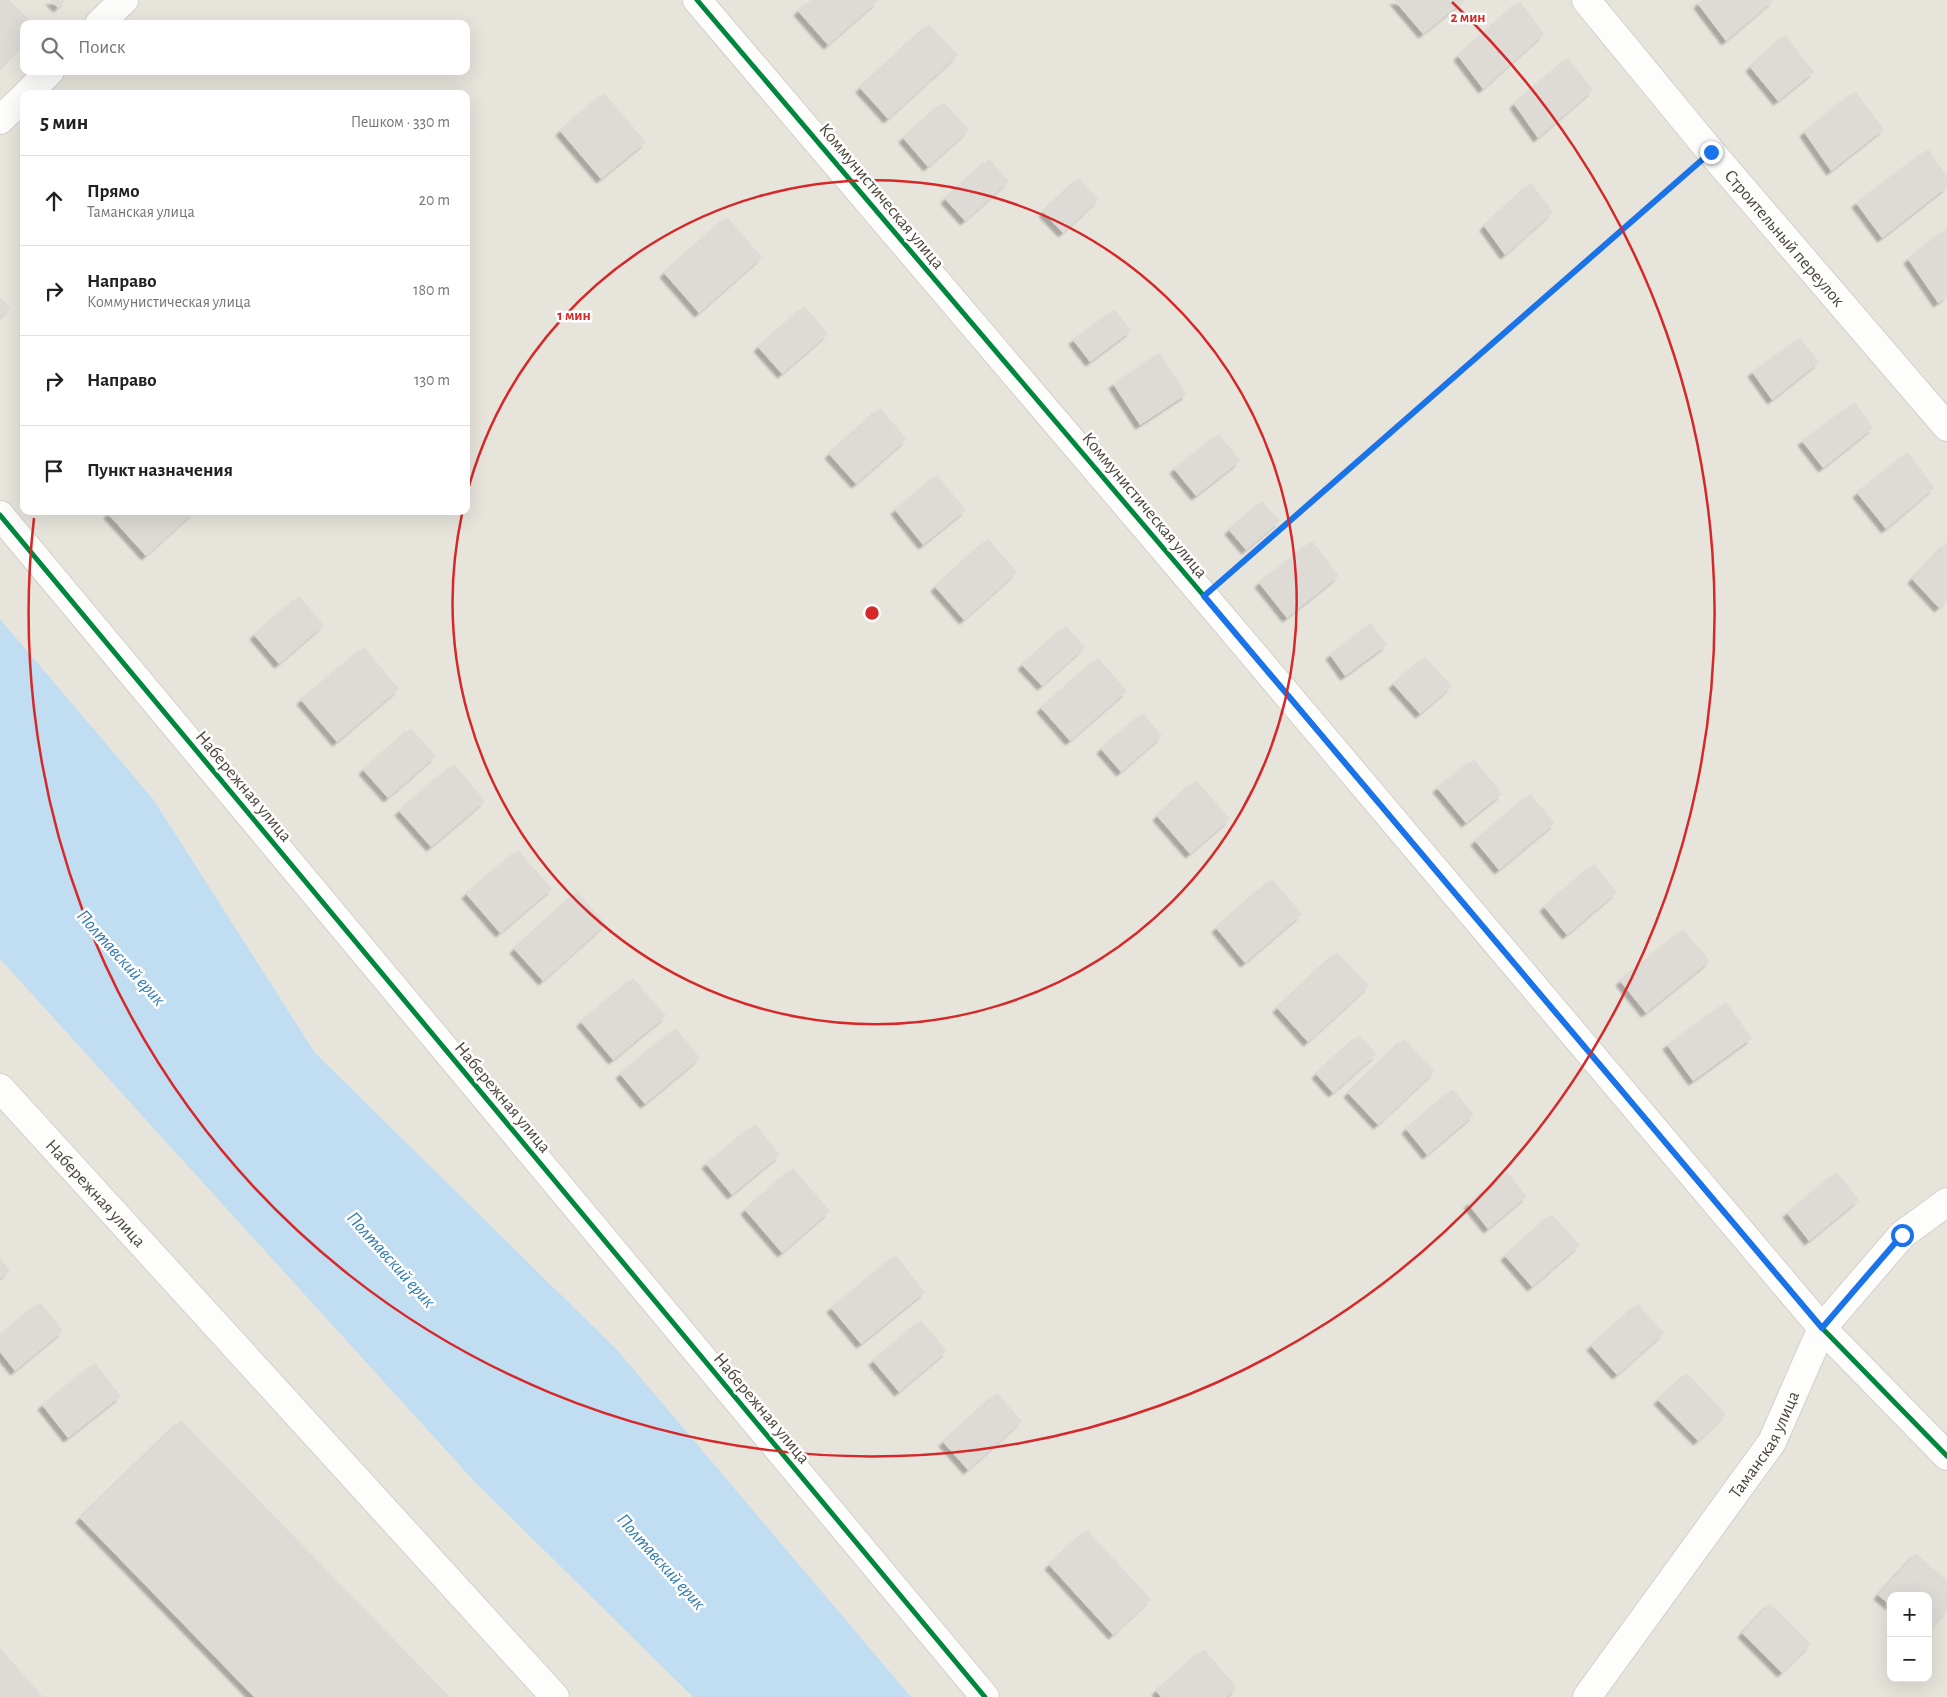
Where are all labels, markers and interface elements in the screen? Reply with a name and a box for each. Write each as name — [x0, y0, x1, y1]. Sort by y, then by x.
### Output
text: 2 мин — [1450, 10, 1486, 25]
search box — [20, 20, 470, 75]
icon: search — [38, 34, 66, 62]
text: Поиск — [78, 38, 125, 57]
text: 5 мин — [40, 112, 88, 133]
text: Пешком · 330 m — [351, 114, 450, 130]
street label: Коммунистическая улица — [815, 120, 947, 273]
route end — [1700, 141, 1723, 164]
street label: Строительный переулок — [1720, 167, 1848, 311]
text: Прямо — [87, 182, 140, 201]
icon: ahead — [40, 187, 68, 215]
text: 20 m — [419, 192, 450, 208]
text: Таманская улица — [87, 204, 195, 220]
text: Направо — [87, 272, 157, 291]
icon: right — [40, 277, 68, 305]
text: 180 m — [413, 282, 450, 298]
text: Коммунистическая улица — [87, 294, 251, 310]
text: 1 мин — [557, 308, 591, 323]
icon: right — [40, 367, 68, 395]
text: Направо — [87, 371, 157, 390]
text: 130 m — [414, 372, 450, 388]
street label: Коммунистическая улица — [1078, 429, 1210, 582]
icon: arrive — [40, 457, 68, 485]
text: Пункт назначения — [87, 461, 233, 480]
centre of rings — [863, 604, 881, 622]
street label: Набережная улица — [192, 727, 295, 846]
water label: Полтавский ерик — [73, 906, 169, 1010]
street label: Набережная улица — [451, 1038, 554, 1157]
street label: Набережная улица — [42, 1136, 148, 1251]
water label: Полтавский ерик — [343, 1208, 439, 1312]
route start — [1891, 1224, 1914, 1247]
street label: Набережная улица — [710, 1349, 813, 1468]
street label: Таманская улица — [1726, 1389, 1803, 1502]
water label: Полтавский ерик — [613, 1510, 709, 1614]
map controls — [1887, 1592, 1932, 1682]
button: + — [1887, 1592, 1932, 1637]
button: − — [1887, 1637, 1932, 1682]

